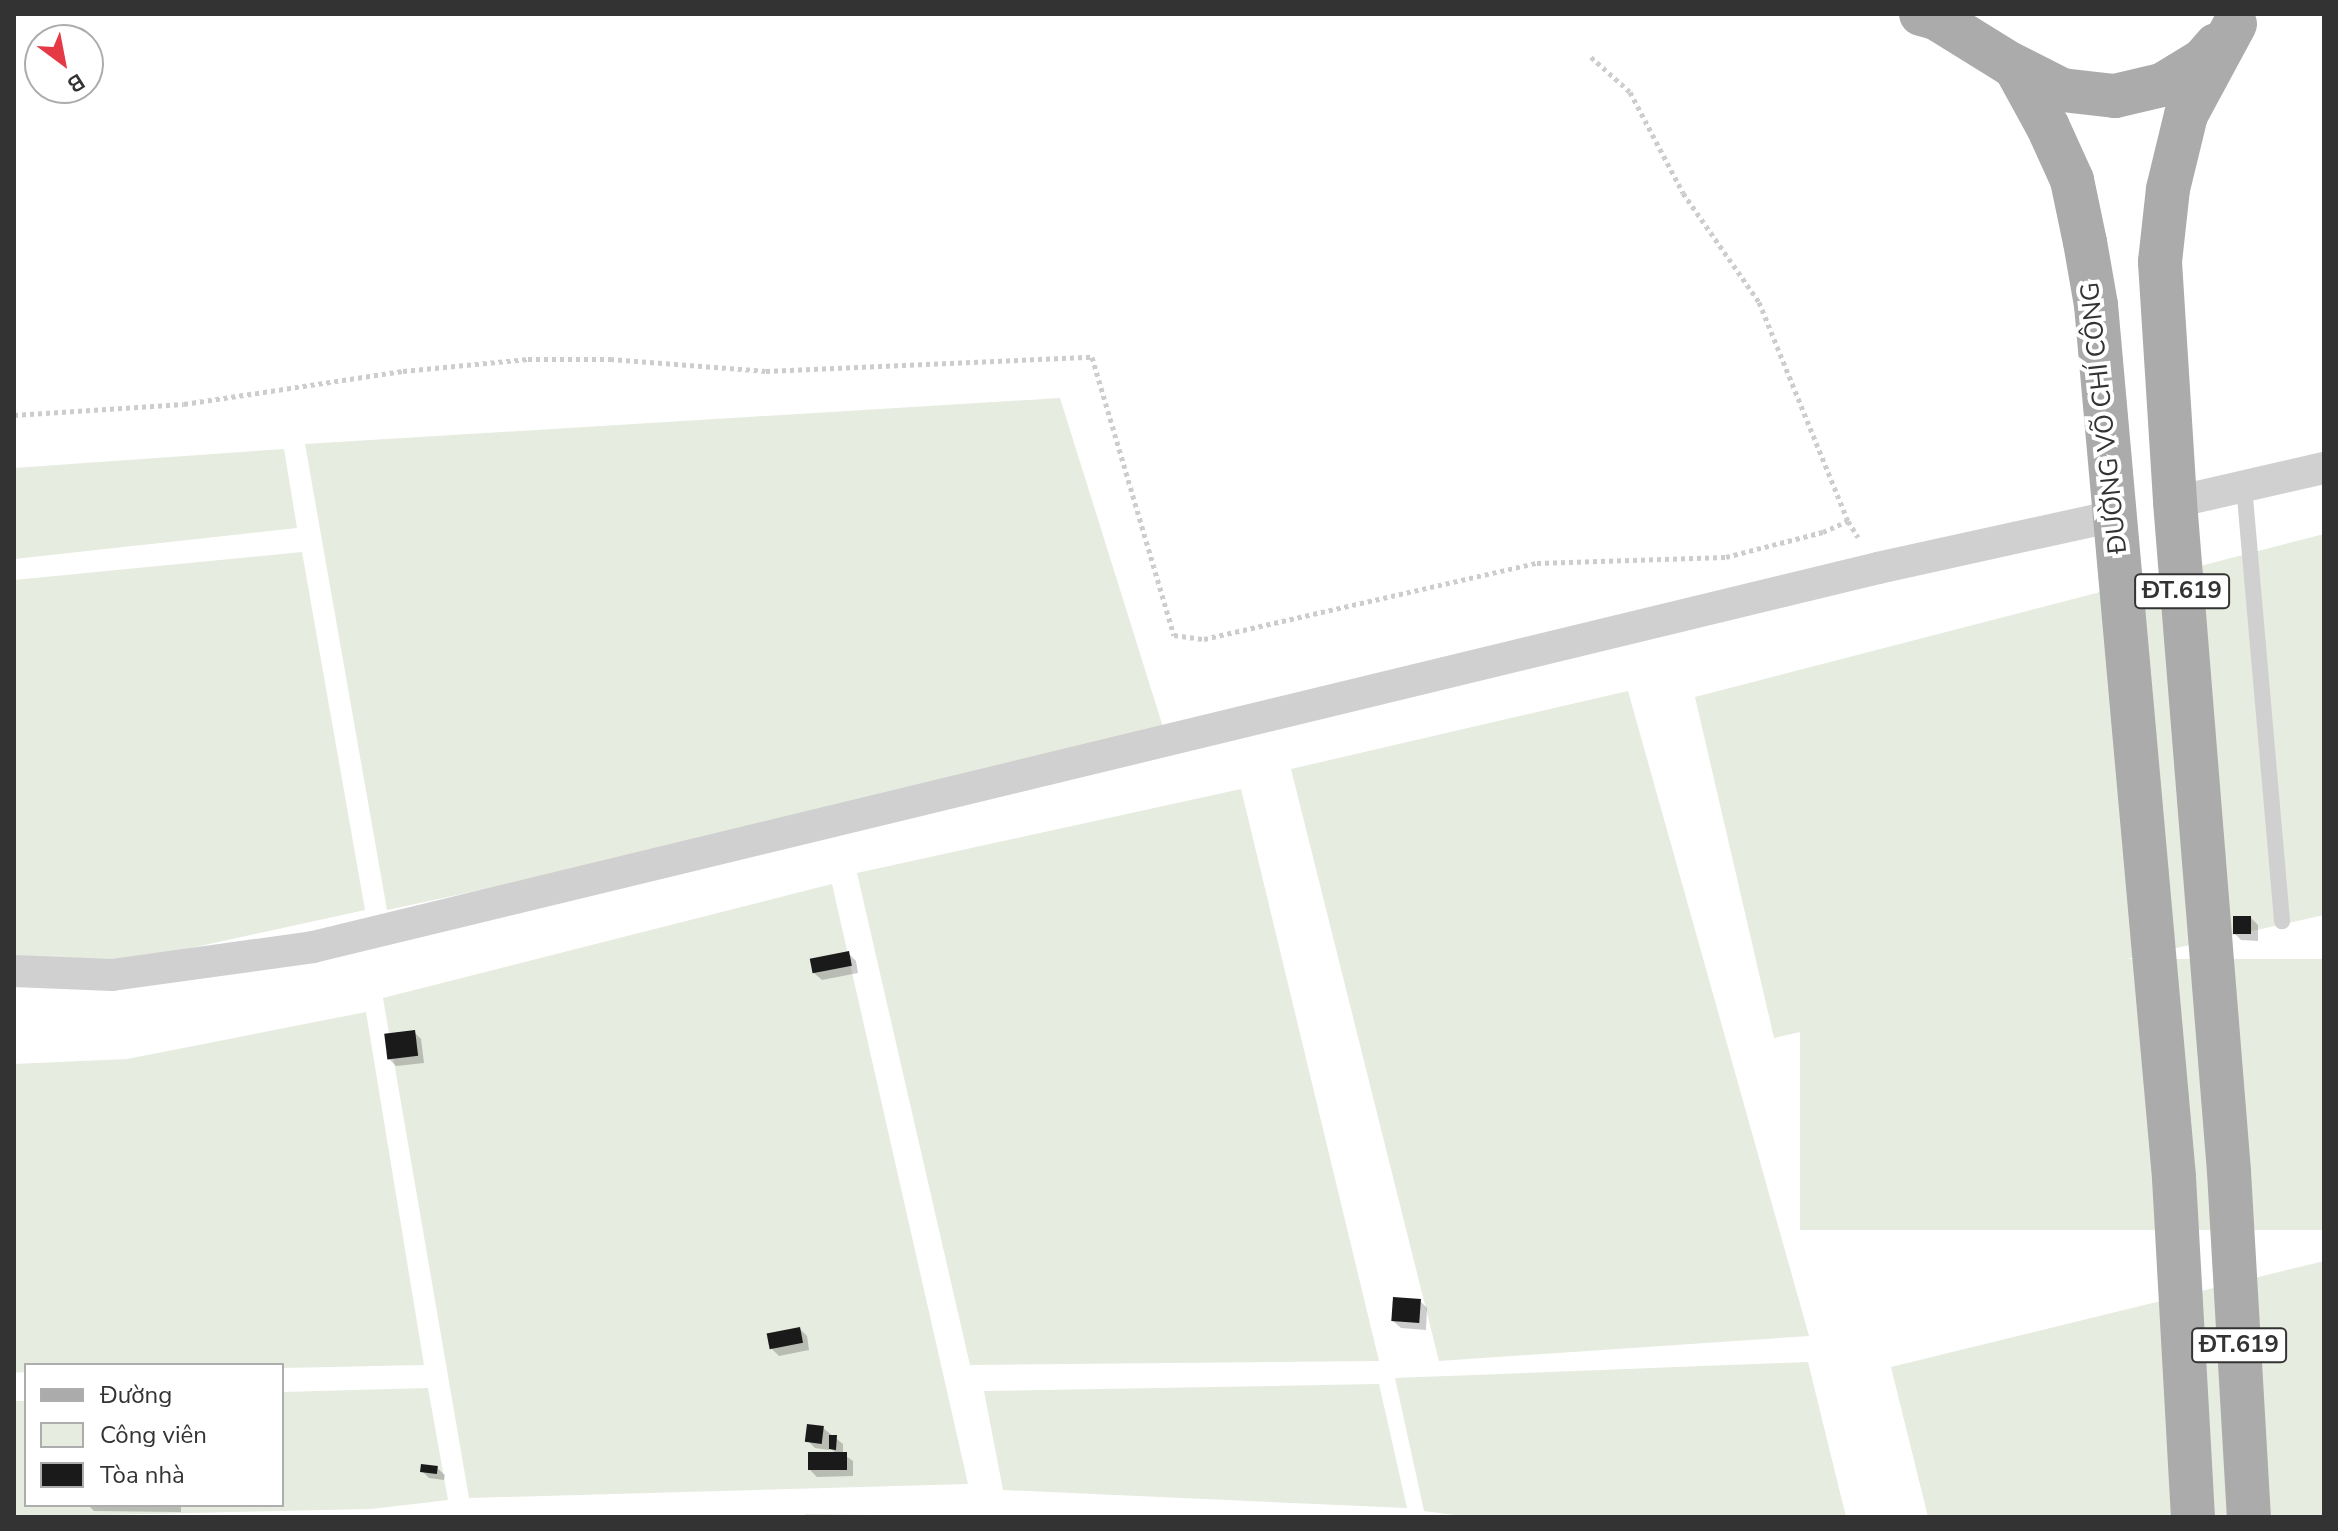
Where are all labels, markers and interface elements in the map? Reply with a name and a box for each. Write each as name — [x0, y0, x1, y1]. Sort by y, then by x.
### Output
north arrow — [24, 24, 104, 104]
text: B — [61, 66, 90, 99]
street label: ĐƯỜNG VÕ CHÍ CÔNG — [2074, 281, 2134, 555]
road number: ĐT.619 — [2134, 571, 2230, 611]
road number: ĐT.619 — [2191, 1325, 2287, 1365]
legend — [24, 1363, 284, 1507]
text: Đường — [100, 1379, 172, 1411]
text: Công viên — [100, 1419, 207, 1451]
text: Tòa nhà — [100, 1459, 185, 1491]

